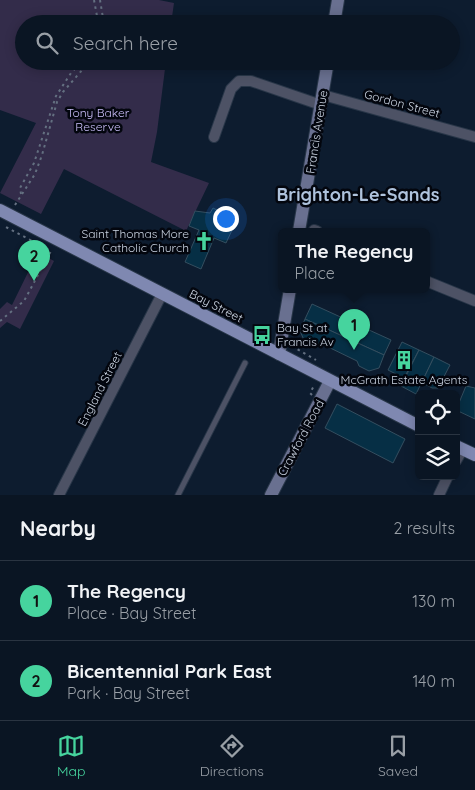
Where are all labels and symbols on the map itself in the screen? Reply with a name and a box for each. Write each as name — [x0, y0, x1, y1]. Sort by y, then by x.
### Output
street label: Gordon Street — [363, 86, 441, 121]
street label: Francis Avenue — [303, 89, 331, 175]
park label: Tony Baker Reserve — [67, 105, 130, 134]
district label: Brighton-Le-Sands — [277, 183, 440, 206]
your location — [213, 206, 239, 232]
place label: Saint Thomas More Catholic Church — [81, 226, 189, 255]
church icon: Saint Thomas More Catholic Church — [193, 230, 215, 252]
pin: 2 — [18, 240, 50, 281]
street label: Bay Street — [187, 286, 245, 325]
pin: 1 — [338, 309, 370, 350]
place label: Bay St at Francis Av — [277, 320, 334, 349]
bus stop icon: Bay St at Francis Av — [251, 324, 273, 346]
street label: England Street — [74, 349, 125, 429]
building icon: McGrath Estate Agents — [393, 349, 415, 371]
place label: McGrath Estate Agents — [341, 372, 468, 387]
street label: Crawford Road — [274, 397, 327, 479]

